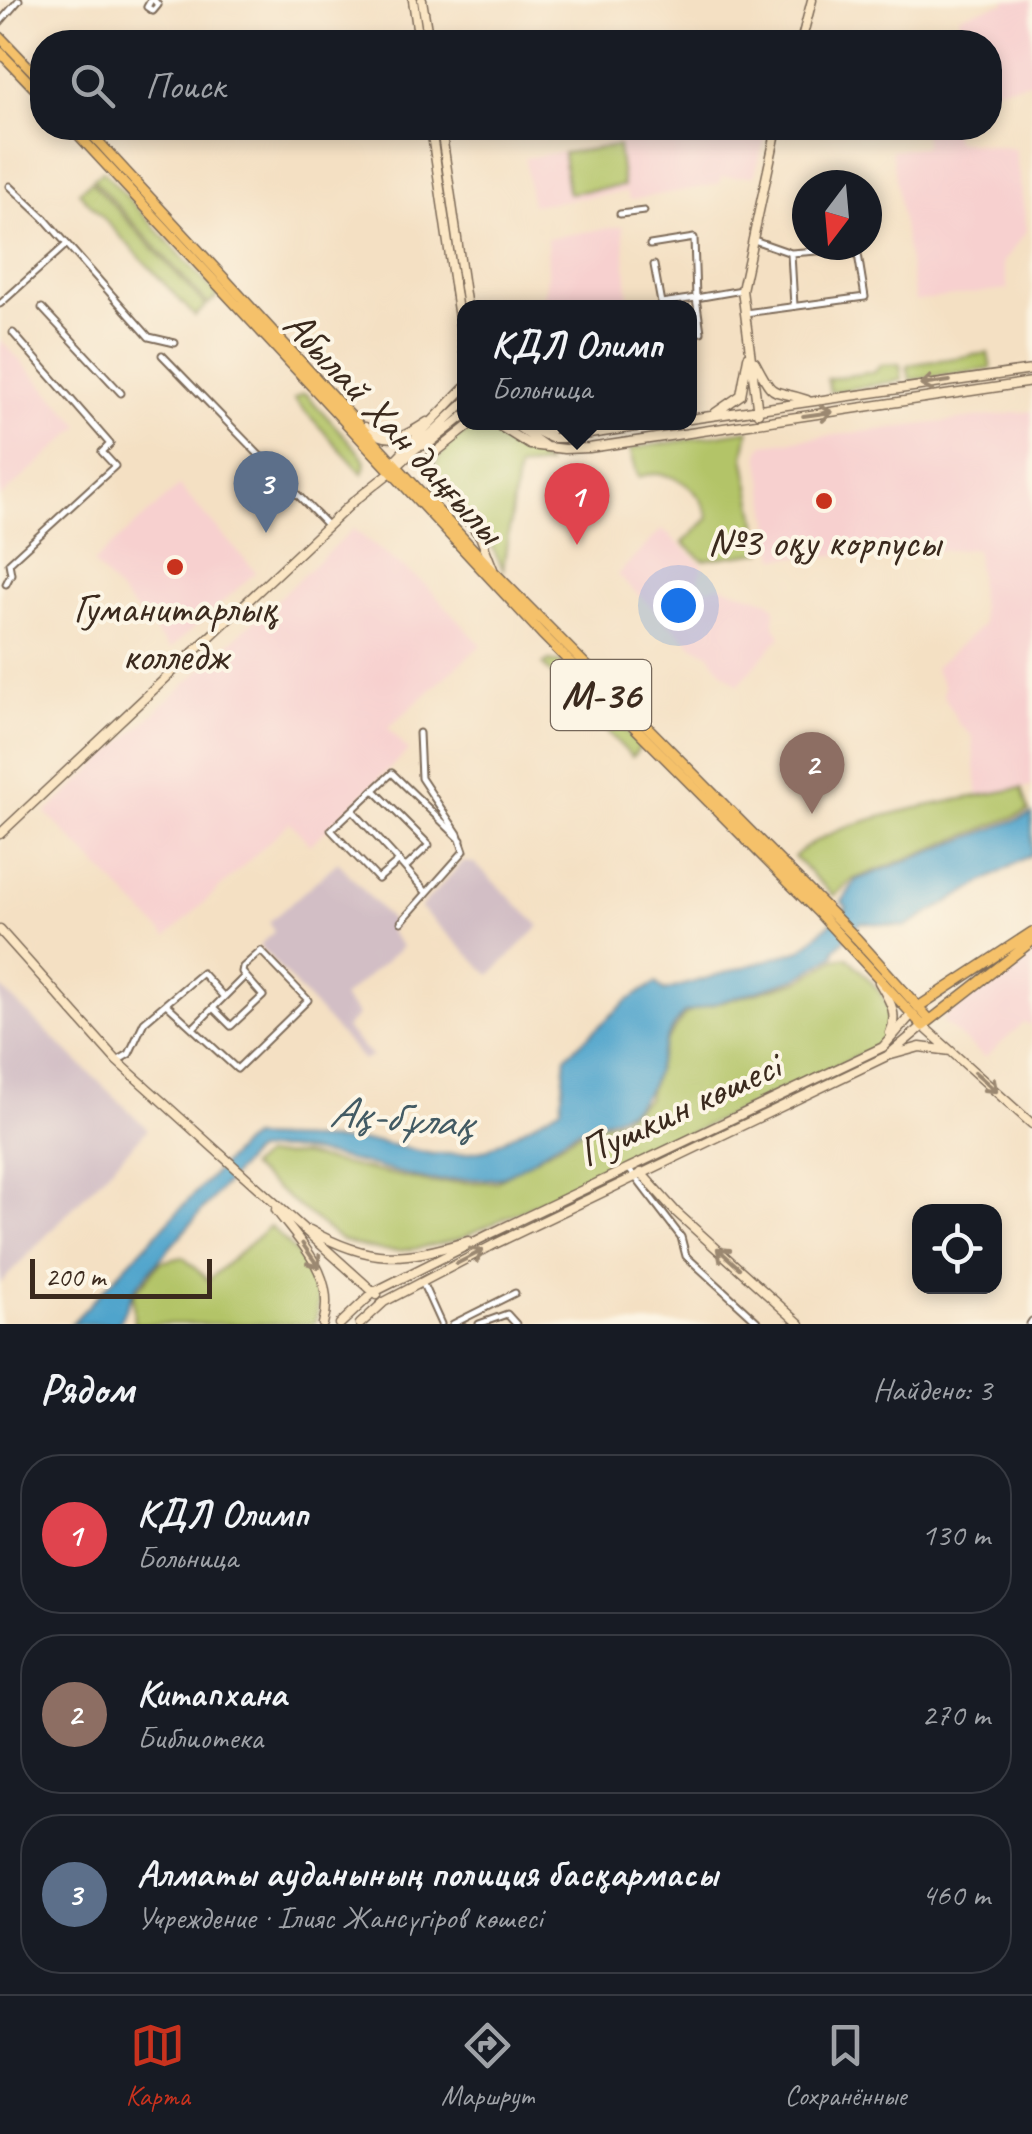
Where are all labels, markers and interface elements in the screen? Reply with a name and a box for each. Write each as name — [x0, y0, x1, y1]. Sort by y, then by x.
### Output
search box — [30, 30, 1002, 140]
icon: search — [65, 58, 120, 113]
text: Поиск — [145, 62, 225, 109]
north arrow — [792, 170, 882, 260]
street label: Абылай Хан даңғылы — [272, 299, 518, 557]
popup — [457, 300, 697, 430]
text: КДЛ Олимп — [491, 321, 663, 368]
text: Больница — [491, 368, 592, 409]
one-way arrow — [920, 375, 952, 393]
one-way arrow — [802, 404, 834, 422]
pin: 3 — [234, 450, 298, 533]
pin: 1 — [544, 462, 610, 545]
marker: №3 оқу корпусы — [813, 490, 835, 512]
place label: №3 оқу корпусы — [707, 516, 943, 569]
marker: Гуманитарлық колледж — [164, 556, 186, 578]
your location — [653, 580, 704, 631]
place label: Гуманитарлық колледж — [73, 582, 279, 683]
road number: M-36 — [551, 660, 651, 730]
pin: 2 — [780, 732, 844, 814]
street label: Пушкин көшесі — [569, 1037, 793, 1179]
one-way arrow — [973, 1071, 998, 1094]
water label: Ақ-бұлақ — [328, 1082, 480, 1152]
map controls — [912, 1204, 1002, 1294]
button: locate — [912, 1204, 1002, 1294]
one-way arrow — [300, 1242, 321, 1269]
one-way arrow — [455, 1247, 484, 1266]
one-way arrow — [716, 1247, 741, 1270]
scale bar — [30, 1254, 212, 1298]
text: 200 m — [45, 1259, 105, 1294]
text: Рядом — [40, 1363, 134, 1416]
text: Найдено: 3 — [873, 1369, 992, 1410]
text: КДЛ Олимп — [137, 1490, 309, 1537]
text: 1 — [67, 1514, 82, 1555]
text: 130 m — [921, 1514, 990, 1555]
text: Больница — [137, 1537, 238, 1578]
text: Китапхана — [137, 1670, 286, 1717]
text: 2 — [67, 1694, 82, 1735]
text: 270 m — [921, 1694, 990, 1735]
text: Библиотека — [137, 1717, 263, 1758]
text: Алматы ауданының полиция басқармасы — [137, 1850, 718, 1897]
text: 3 — [67, 1874, 82, 1915]
text: 460 m — [921, 1874, 990, 1915]
text: Учреждение · Ілияс Жансүгіров көшесі — [137, 1897, 543, 1938]
tab: Карта — [126, 2018, 190, 2113]
tab: Маршрут — [441, 2018, 533, 2113]
tab: Сохранённые — [785, 2018, 906, 2113]

